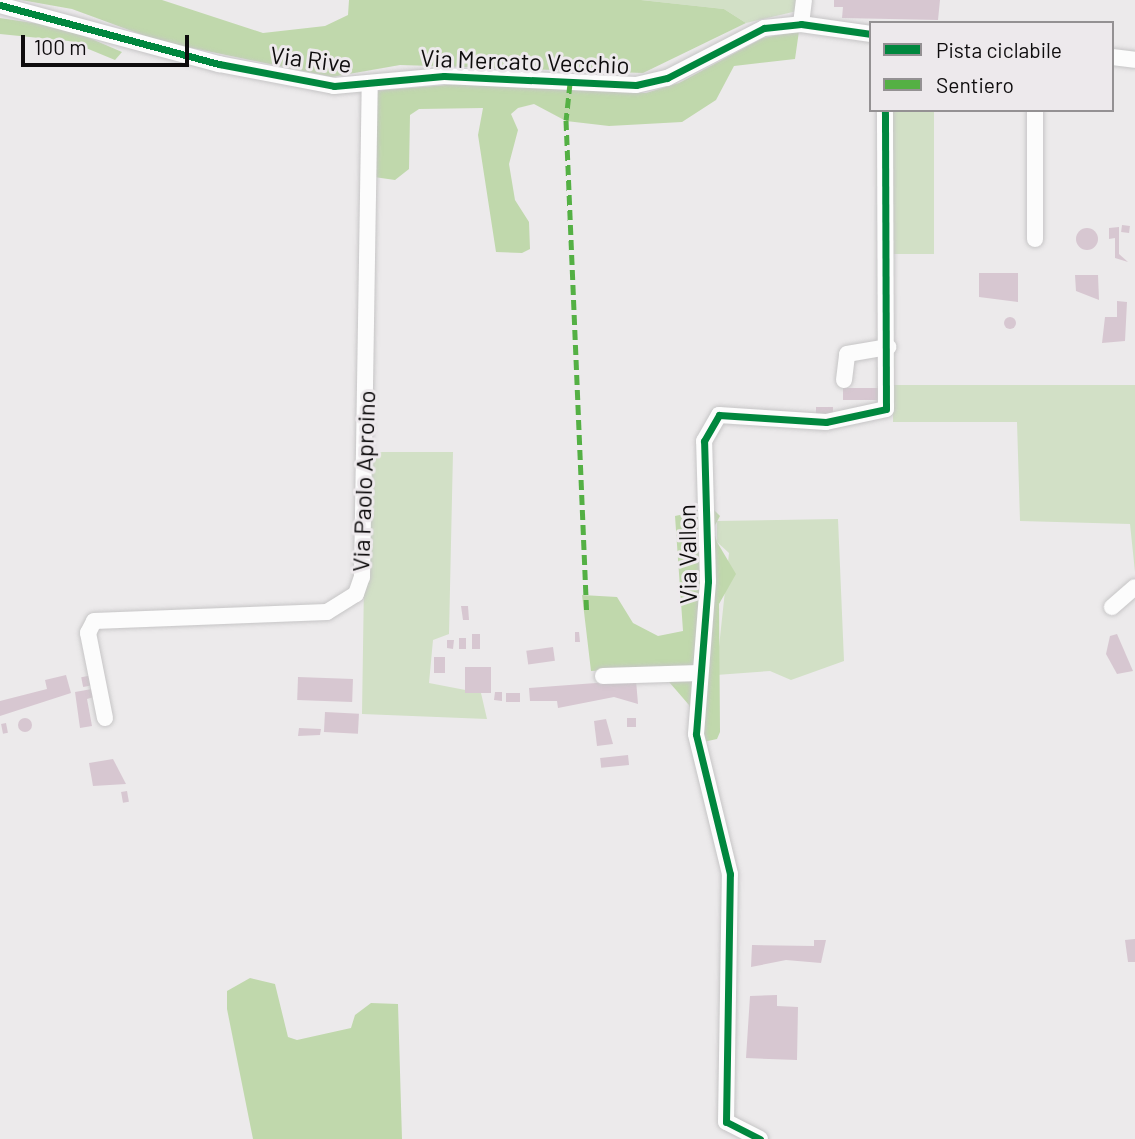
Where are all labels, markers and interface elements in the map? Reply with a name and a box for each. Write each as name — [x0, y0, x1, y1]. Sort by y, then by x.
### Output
scale bar — [24, 21, 192, 65]
legend — [869, 21, 1114, 112]
text: 100 m — [34, 34, 87, 59]
text: Pista ciclabile — [936, 37, 1062, 62]
street label: Via Rive — [269, 40, 353, 78]
street label: Via Mercato Vecchio — [420, 43, 630, 79]
text: Sentiero — [936, 72, 1014, 97]
street label: Via Paolo Aproino — [345, 390, 381, 572]
street label: Via Vallon — [672, 504, 702, 604]

